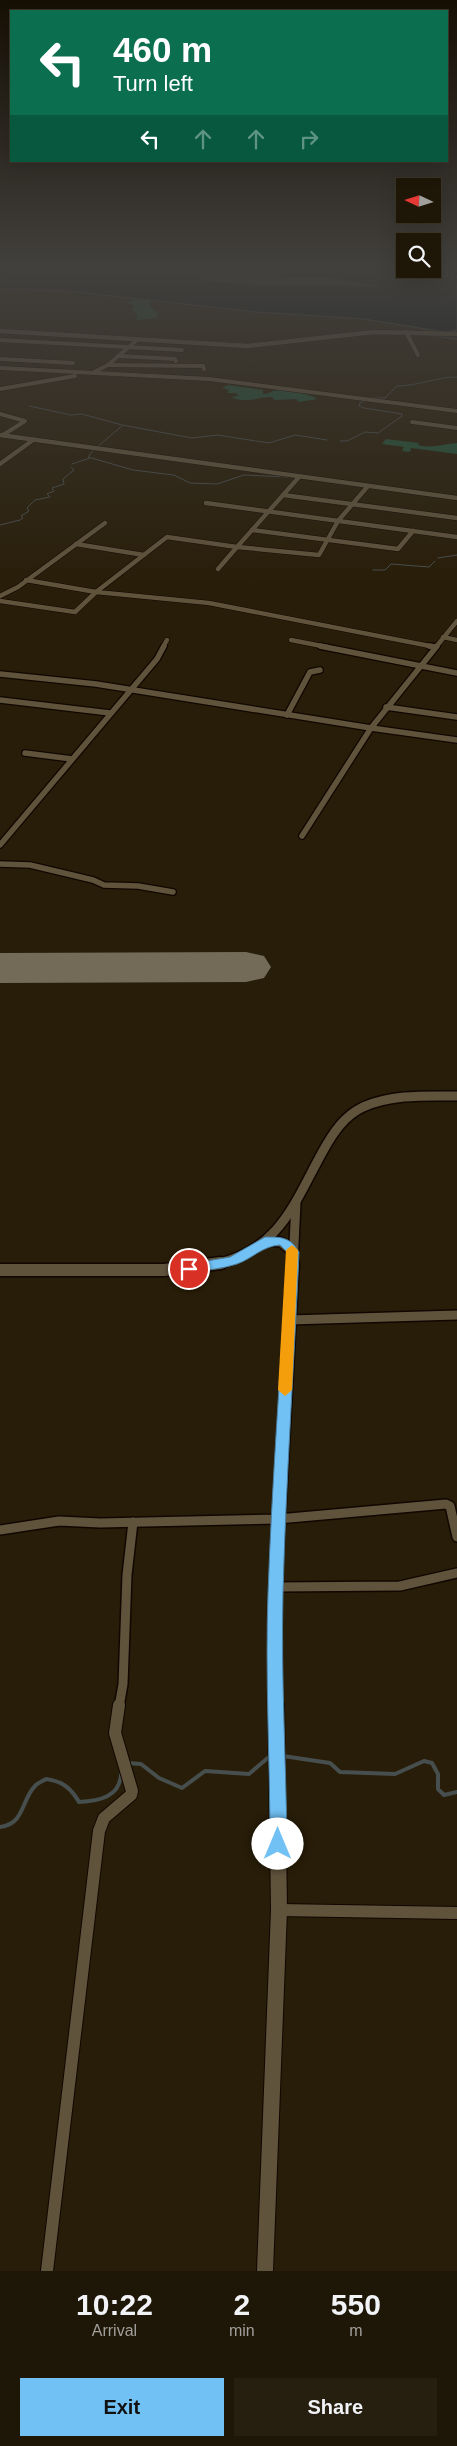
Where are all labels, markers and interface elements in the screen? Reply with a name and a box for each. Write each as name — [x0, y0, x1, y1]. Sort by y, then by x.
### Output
icon: left — [30, 30, 95, 95]
text: 460 m — [113, 30, 212, 69]
text: Turn left — [113, 71, 193, 96]
icon: left — [136, 125, 164, 153]
icon: ahead — [189, 125, 217, 153]
icon: ahead — [242, 125, 270, 153]
icon: right — [295, 125, 323, 153]
north arrow — [396, 178, 441, 222]
map controls — [396, 178, 441, 278]
button: search — [396, 233, 441, 278]
pin — [168, 1248, 210, 1290]
icon: arrive — [175, 1255, 203, 1283]
position arrow — [251, 1817, 303, 1869]
text: 10:22 — [76, 2288, 153, 2321]
text: 2 — [233, 2288, 250, 2321]
text: 550 — [331, 2288, 381, 2321]
text: Arrival — [92, 2322, 137, 2339]
text: min — [229, 2322, 255, 2339]
text: m — [349, 2322, 362, 2339]
button: Exit — [20, 2378, 224, 2436]
button: Share — [234, 2378, 437, 2436]

